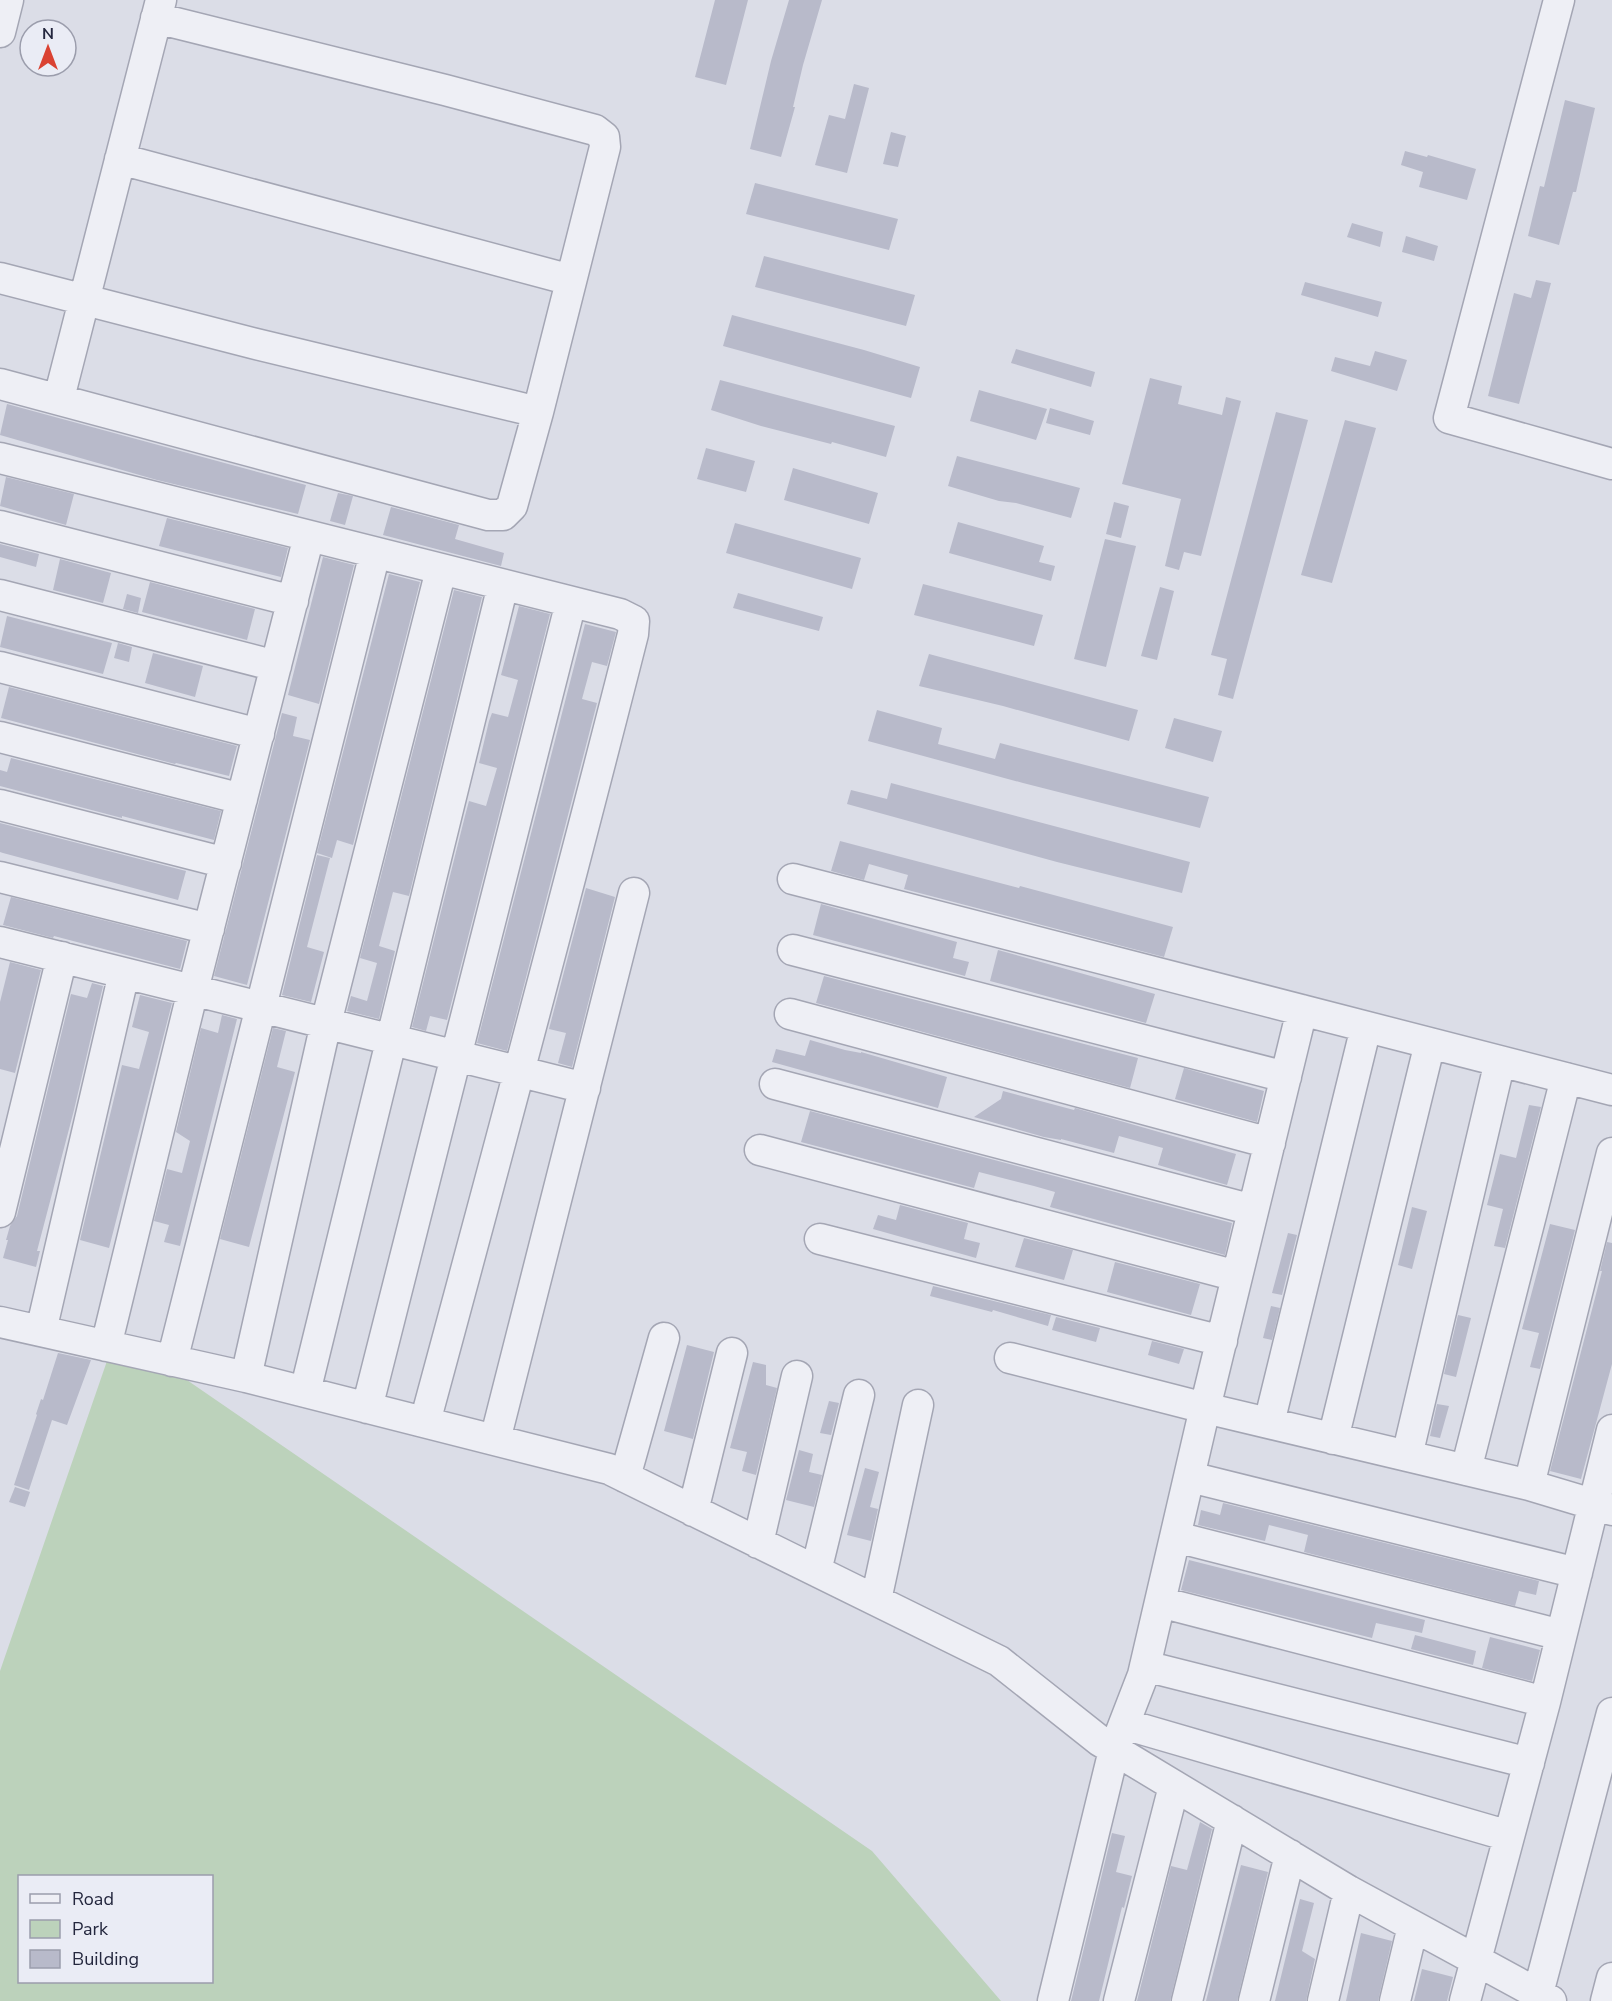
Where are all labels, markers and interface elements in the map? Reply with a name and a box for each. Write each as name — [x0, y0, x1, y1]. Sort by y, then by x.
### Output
north arrow — [18, 18, 78, 78]
text: N — [42, 23, 54, 45]
legend — [18, 1875, 213, 1983]
text: Road — [72, 1887, 114, 1911]
text: Park — [72, 1917, 109, 1941]
text: Building — [72, 1947, 139, 1971]

